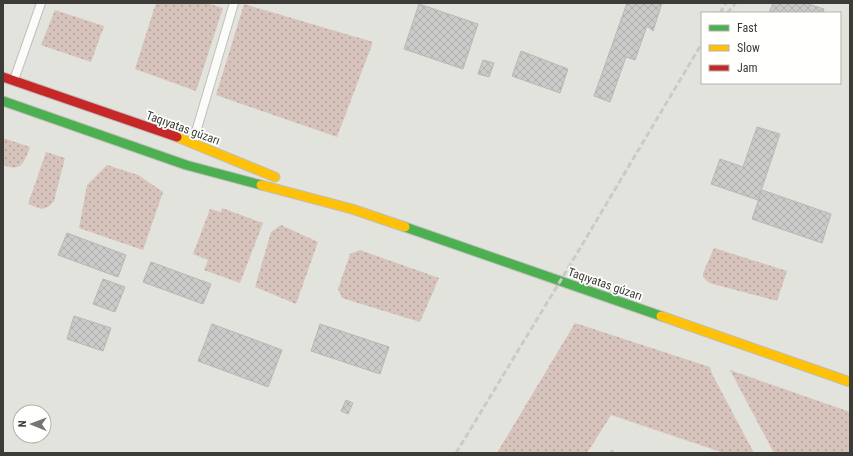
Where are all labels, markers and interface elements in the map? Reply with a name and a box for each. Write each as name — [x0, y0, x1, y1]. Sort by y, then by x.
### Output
legend — [701, 12, 841, 84]
text: Fast — [737, 21, 758, 35]
text: Slow — [737, 41, 760, 55]
text: Jam — [737, 61, 758, 75]
street label: Taqıyatas gúzarı — [144, 108, 222, 148]
street label: Taqıyatas gúzarı — [566, 265, 644, 303]
north arrow — [12, 404, 52, 444]
text: N — [16, 420, 29, 427]

